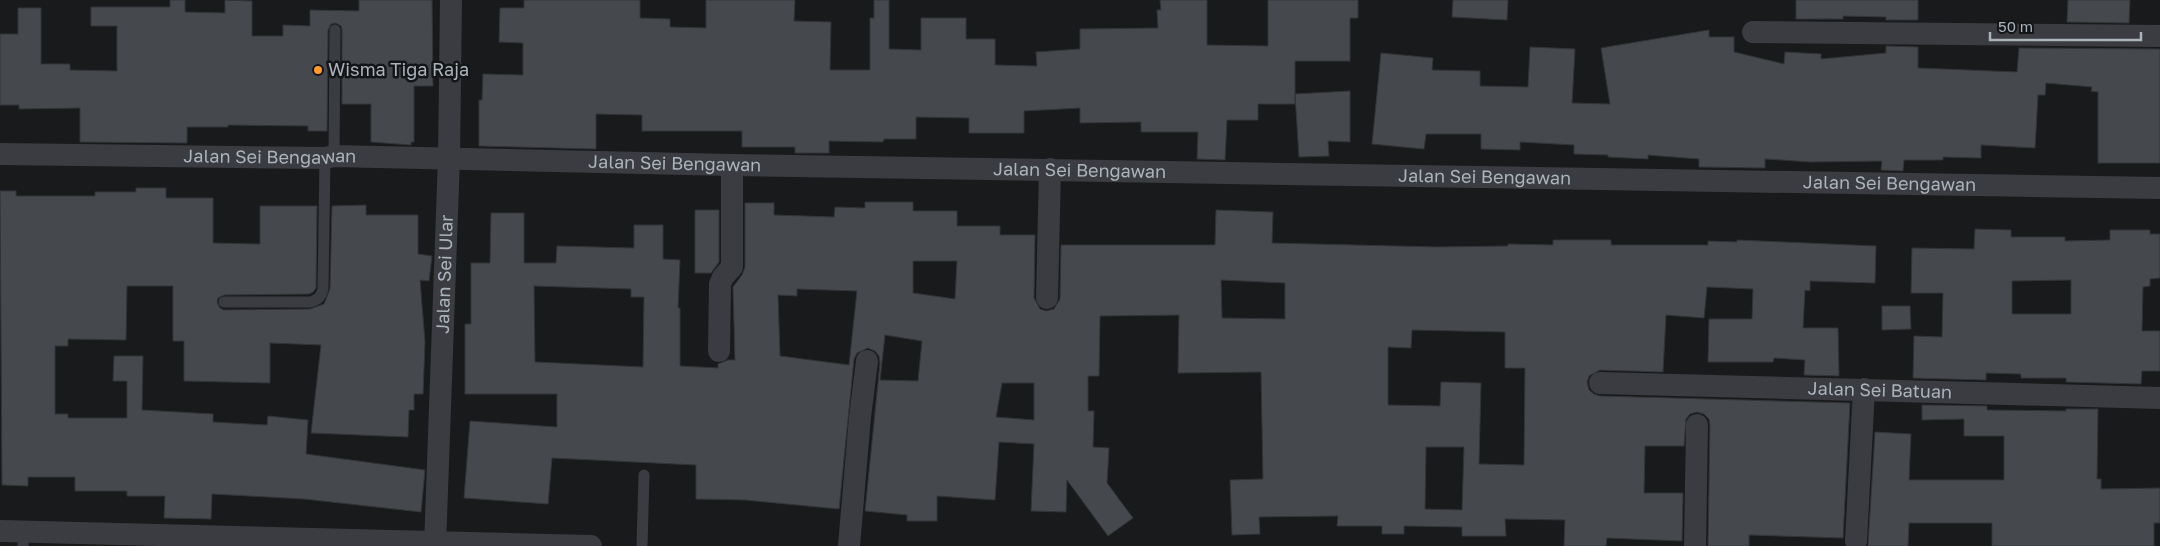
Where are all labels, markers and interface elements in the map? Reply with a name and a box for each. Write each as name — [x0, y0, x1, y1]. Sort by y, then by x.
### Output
scale bar — [1990, 10, 2141, 42]
text: 50 m — [1998, 17, 2033, 35]
place label: Wisma Tiga Raja — [328, 58, 469, 80]
marker: Wisma Tiga Raja — [312, 64, 324, 76]
street label: Jalan Sei Bengawan — [183, 144, 357, 169]
street label: Jalan Sei Bengawan — [588, 150, 761, 175]
street label: Jalan Sei Bengawan — [993, 157, 1166, 182]
street label: Jalan Sei Bengawan — [1398, 164, 1571, 189]
street label: Jalan Sei Bengawan — [1803, 170, 1976, 195]
street label: Jalan Sei Ular — [431, 214, 457, 334]
street label: Jalan Sei Batuan — [1807, 377, 1952, 402]

